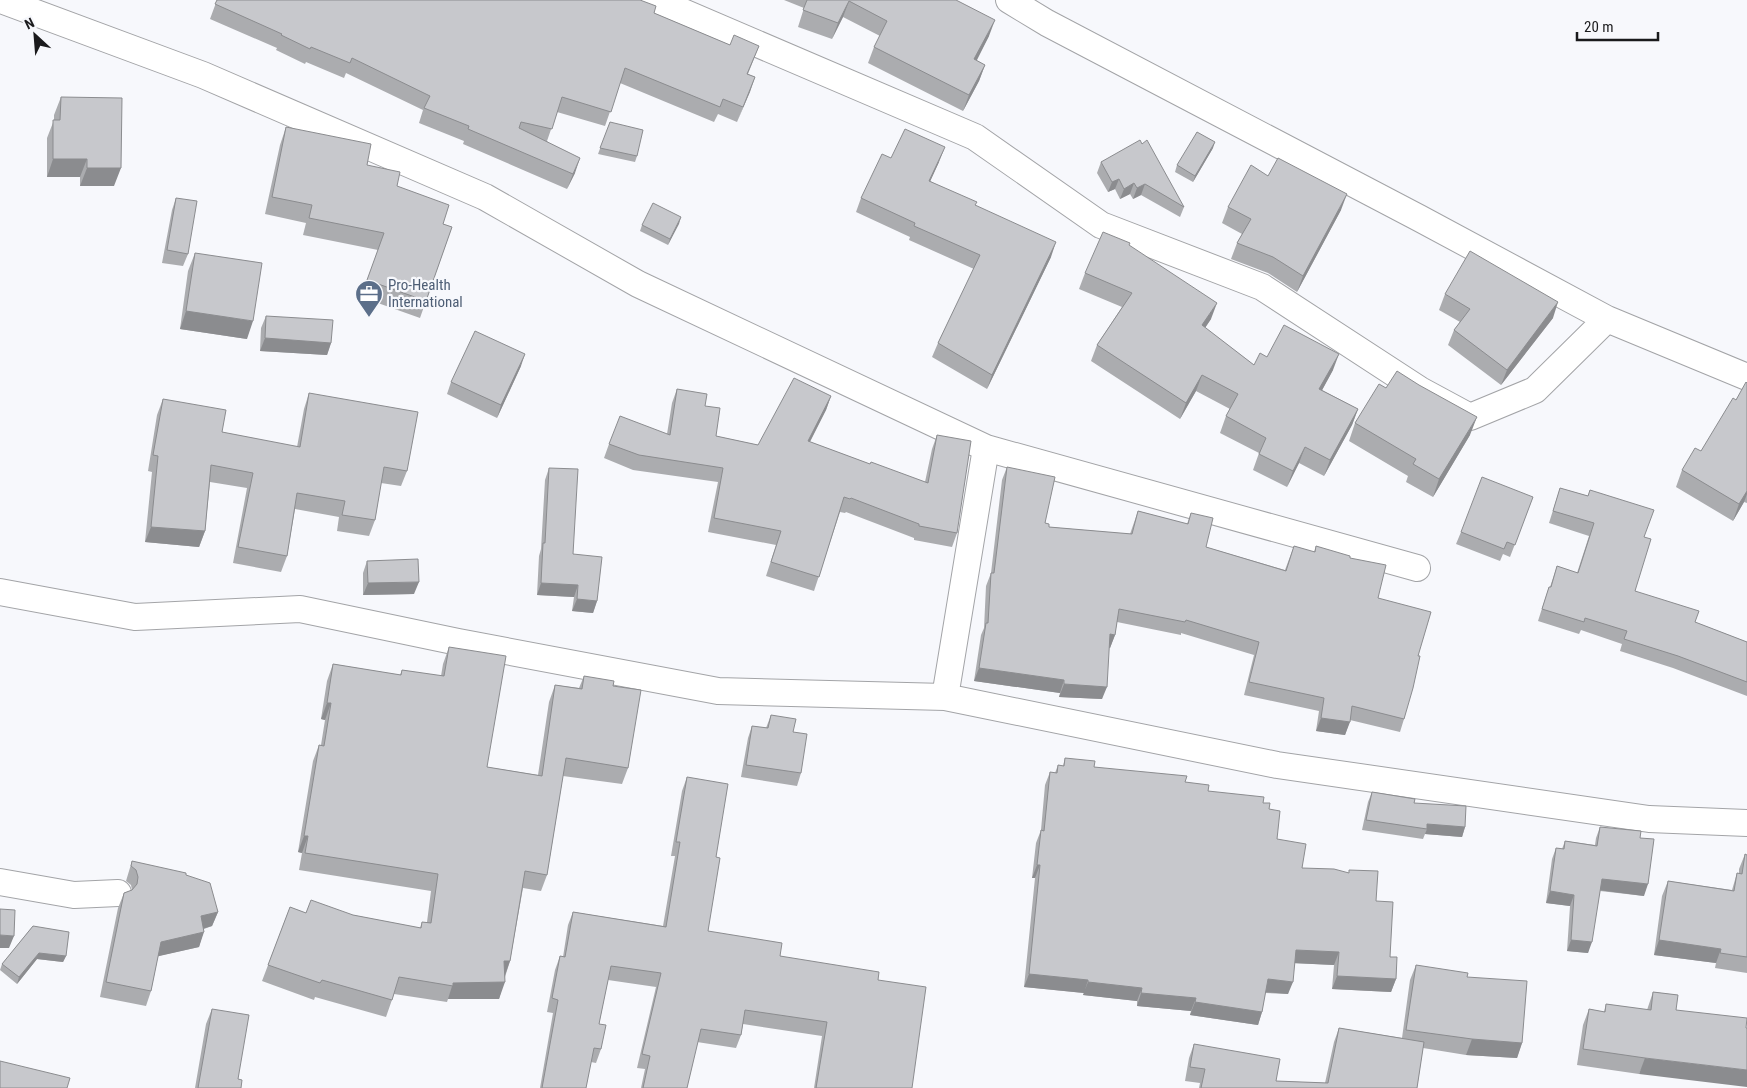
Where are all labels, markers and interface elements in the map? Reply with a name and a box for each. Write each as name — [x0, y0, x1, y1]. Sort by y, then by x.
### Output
north arrow — [10, 10, 60, 60]
scale bar — [1577, 10, 1658, 42]
text: N — [22, 14, 37, 32]
text: 20 m — [1584, 18, 1614, 36]
place label: Pro-Health International — [388, 276, 463, 311]
office icon: Pro-Health International — [354, 279, 384, 318]

